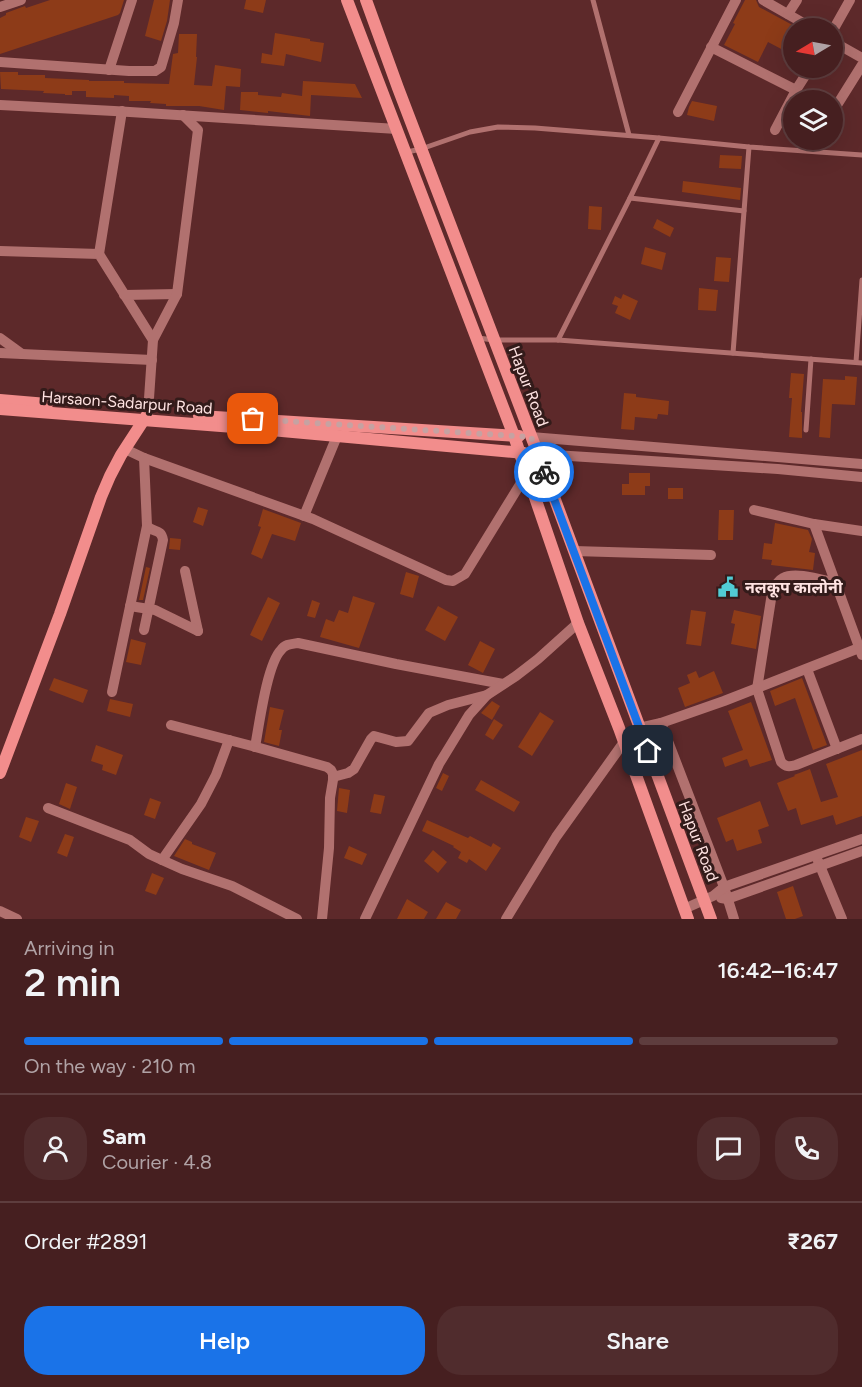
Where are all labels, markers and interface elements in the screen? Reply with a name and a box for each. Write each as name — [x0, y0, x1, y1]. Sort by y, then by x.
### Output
north arrow — [783, 18, 843, 78]
map controls — [783, 18, 843, 150]
button: layers — [783, 90, 843, 150]
street label: Hapur Road — [504, 343, 553, 429]
street label: Harsaon-Sadarpur Road — [41, 387, 213, 418]
pin — [227, 393, 278, 444]
icon: bag — [236, 402, 269, 435]
courier — [514, 442, 574, 502]
icon: bike — [528, 456, 561, 489]
public building icon: नलकूप कालोनी — [716, 575, 740, 599]
place label: नलकूप कालोनी — [745, 578, 843, 598]
pin — [622, 725, 673, 776]
icon: home — [631, 734, 664, 767]
street label: Hapur Road — [674, 798, 723, 884]
text: Arriving in — [24, 936, 114, 960]
text: 16:42–16:47 — [718, 957, 838, 984]
text: 2 min — [24, 959, 121, 1006]
text: On the way · 210 m — [24, 1054, 195, 1078]
button: person — [24, 1117, 87, 1180]
button: chat — [697, 1117, 760, 1180]
button: phone — [775, 1117, 838, 1180]
text: Sam — [102, 1123, 146, 1150]
text: Courier · 4.8 — [102, 1150, 212, 1174]
text: Order #2891 — [24, 1228, 147, 1255]
text: ₹267 — [787, 1228, 838, 1255]
button: Help — [24, 1306, 425, 1375]
button: Share — [437, 1306, 838, 1375]

